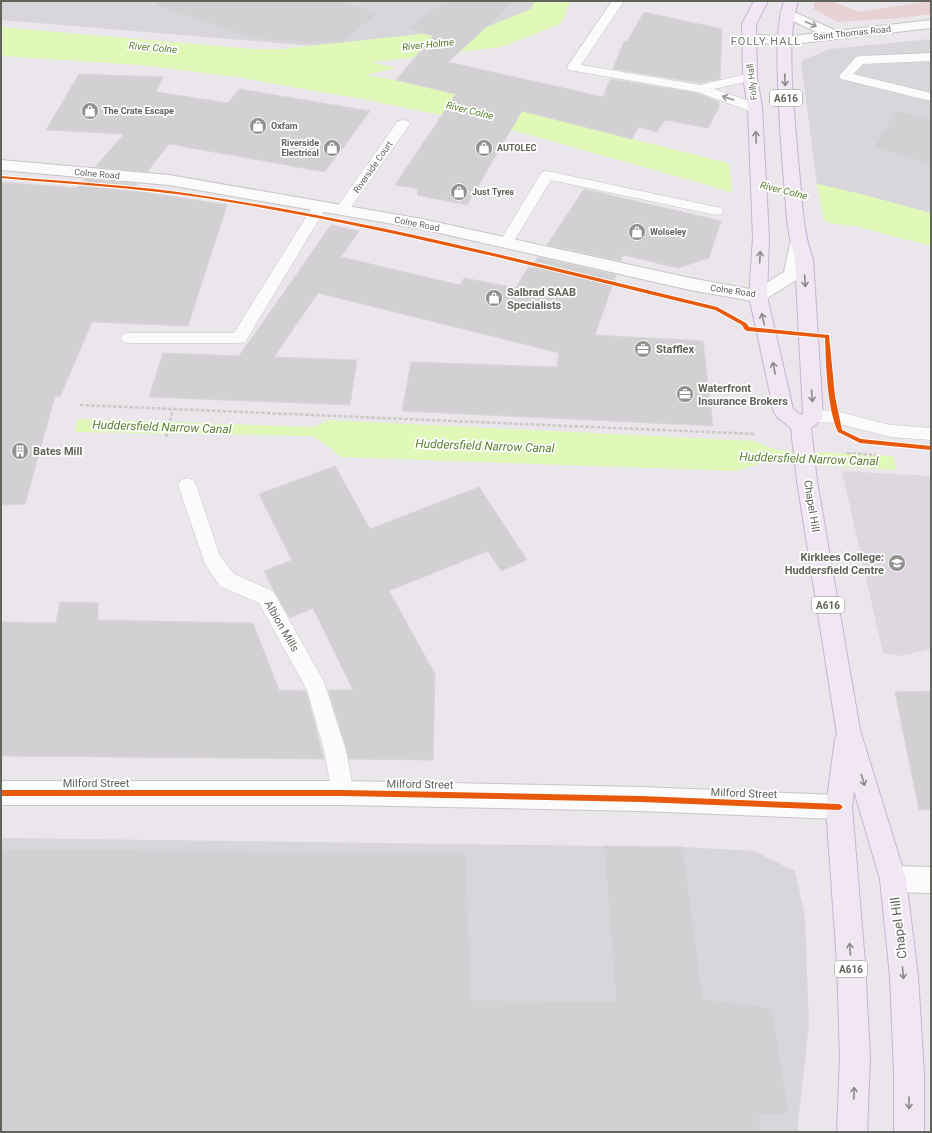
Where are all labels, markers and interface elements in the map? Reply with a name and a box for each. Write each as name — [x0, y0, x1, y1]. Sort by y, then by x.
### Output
one-way arrow — [805, 21, 817, 29]
street label: Saint Thomas Road — [813, 24, 891, 42]
district label: FOLLY HALL — [731, 35, 801, 48]
water label: River Holme — [401, 36, 455, 53]
water label: River Colne — [128, 40, 178, 55]
street label: Folly Hall — [745, 63, 759, 101]
one-way arrow — [781, 73, 789, 86]
road number: A616 — [770, 90, 802, 106]
one-way arrow — [722, 94, 734, 102]
water label: River Colne — [445, 99, 495, 122]
shop icon: The Crate Escape — [80, 101, 100, 121]
place label: The Crate Escape — [103, 106, 174, 116]
shop icon: Oxfam — [248, 116, 268, 136]
place label: Oxfam — [271, 121, 298, 131]
one-way arrow — [752, 131, 760, 144]
place label: Riverside Electrical — [281, 138, 319, 158]
shop icon: Riverside Electrical — [322, 138, 342, 158]
shop icon: AUTOLEC — [474, 138, 494, 158]
street label: Riverside Court — [351, 139, 395, 195]
place label: AUTOLEC — [497, 143, 536, 153]
street label: Colne Road — [74, 167, 120, 181]
water label: River Colne — [759, 179, 809, 202]
shop icon: Just Tyres — [449, 182, 469, 202]
place label: Just Tyres — [472, 187, 515, 197]
street label: Colne Road — [394, 215, 440, 233]
shop icon: Wolseley — [627, 222, 647, 242]
place label: Wolseley — [650, 227, 687, 237]
one-way arrow — [756, 251, 764, 264]
one-way arrow — [802, 274, 809, 287]
street label: Colne Road — [710, 283, 756, 299]
place label: Salbrad SAAB Specialists — [507, 286, 576, 312]
shop icon: Salbrad SAAB Specialists — [484, 288, 504, 308]
one-way arrow — [759, 313, 767, 326]
office icon: Stafflex — [633, 339, 653, 359]
place label: Stafflex — [656, 343, 695, 356]
one-way arrow — [770, 361, 778, 374]
place label: Waterfront Insurance Brokers — [698, 382, 788, 408]
office icon: Waterfront Insurance Brokers — [675, 384, 695, 404]
one-way arrow — [808, 389, 815, 402]
water label: Huddersfield Narrow Canal — [92, 418, 232, 436]
water label: Huddersfield Narrow Canal — [415, 437, 555, 455]
building icon: Bates Mill — [10, 441, 30, 461]
place label: Bates Mill — [33, 445, 82, 458]
water label: Huddersfield Narrow Canal — [739, 450, 879, 468]
street label: Chapel Hill — [801, 479, 822, 533]
place label: Kirklees College: Huddersfield Centre — [785, 551, 884, 577]
school or university icon: Kirklees College: Huddersfield Centre — [887, 553, 907, 573]
road number: A616 — [812, 597, 844, 613]
street label: Albion Mills — [262, 598, 302, 654]
one-way arrow — [860, 774, 867, 787]
street label: Milford Street — [63, 777, 130, 790]
street label: Milford Street — [387, 777, 454, 792]
street label: Milford Street — [710, 786, 778, 801]
street label: Chapel Hill — [887, 896, 910, 960]
one-way arrow — [846, 943, 853, 956]
road number: A616 — [835, 961, 867, 977]
one-way arrow — [900, 966, 907, 979]
one-way arrow — [850, 1087, 857, 1100]
one-way arrow — [905, 1096, 913, 1109]

